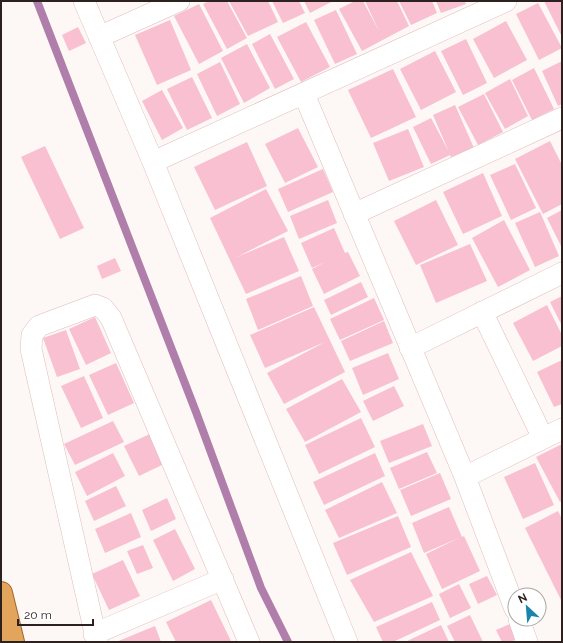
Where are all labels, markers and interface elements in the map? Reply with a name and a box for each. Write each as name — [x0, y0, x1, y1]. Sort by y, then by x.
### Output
north arrow — [507, 587, 547, 627]
text: N — [516, 591, 529, 606]
scale bar — [18, 601, 93, 627]
text: 20 m — [24, 608, 52, 622]

